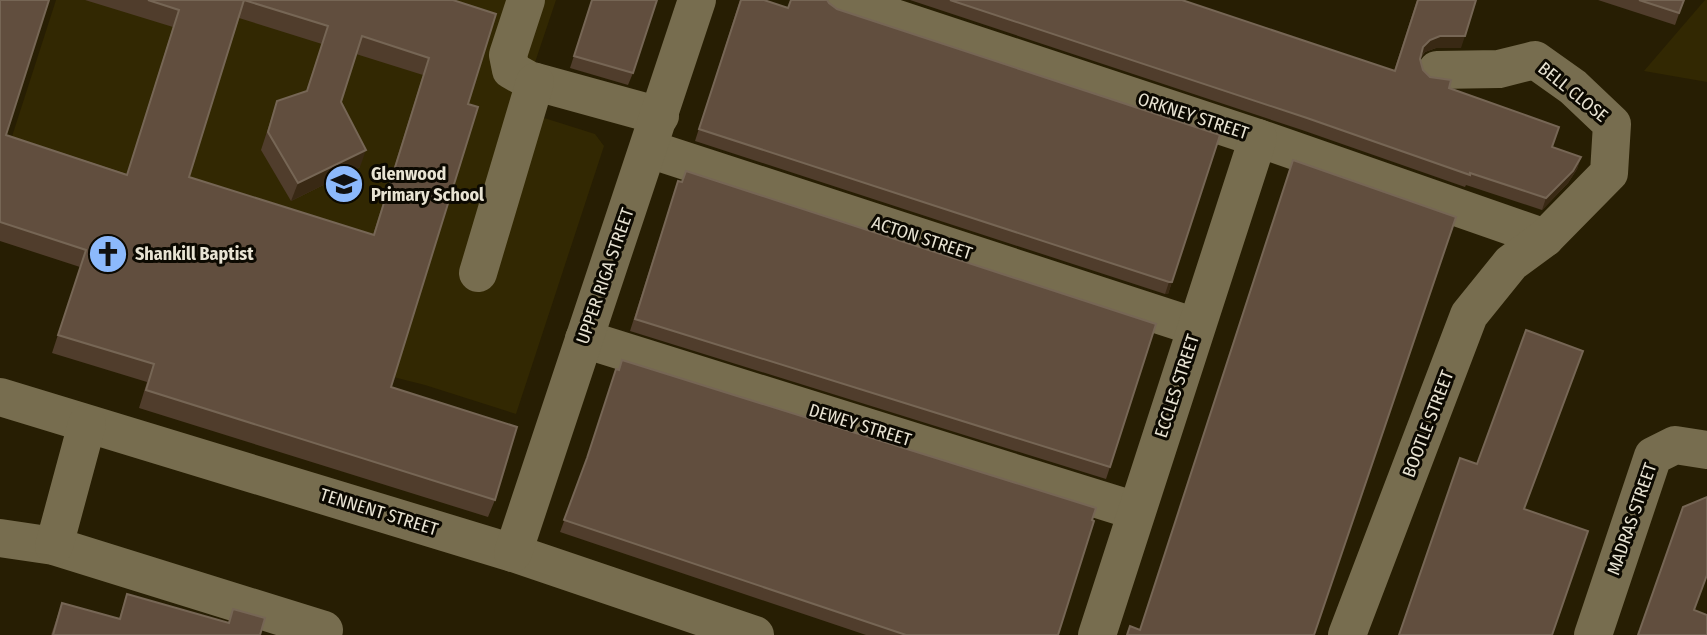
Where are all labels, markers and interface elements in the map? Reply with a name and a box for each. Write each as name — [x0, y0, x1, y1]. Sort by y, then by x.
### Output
street label: BELL CLOSE — [1534, 57, 1612, 127]
street label: ORKNEY STREET — [1135, 88, 1252, 144]
school or university icon: Glenwood Primary School — [323, 163, 365, 205]
place label: Glenwood Primary School — [371, 163, 484, 206]
street label: UPPER RIGA STREET — [571, 205, 639, 347]
street label: ACTON STREET — [869, 211, 976, 265]
church icon: Shankill Baptist — [87, 233, 129, 275]
place label: Shankill Baptist — [135, 243, 254, 265]
street label: ECCLES STREET — [1150, 331, 1204, 440]
street label: BOOTLE STREET — [1398, 367, 1459, 481]
street label: DEWEY STREET — [806, 399, 914, 451]
street label: MADRAS STREET — [1603, 459, 1662, 578]
street label: TENNENT STREET — [317, 484, 441, 541]

